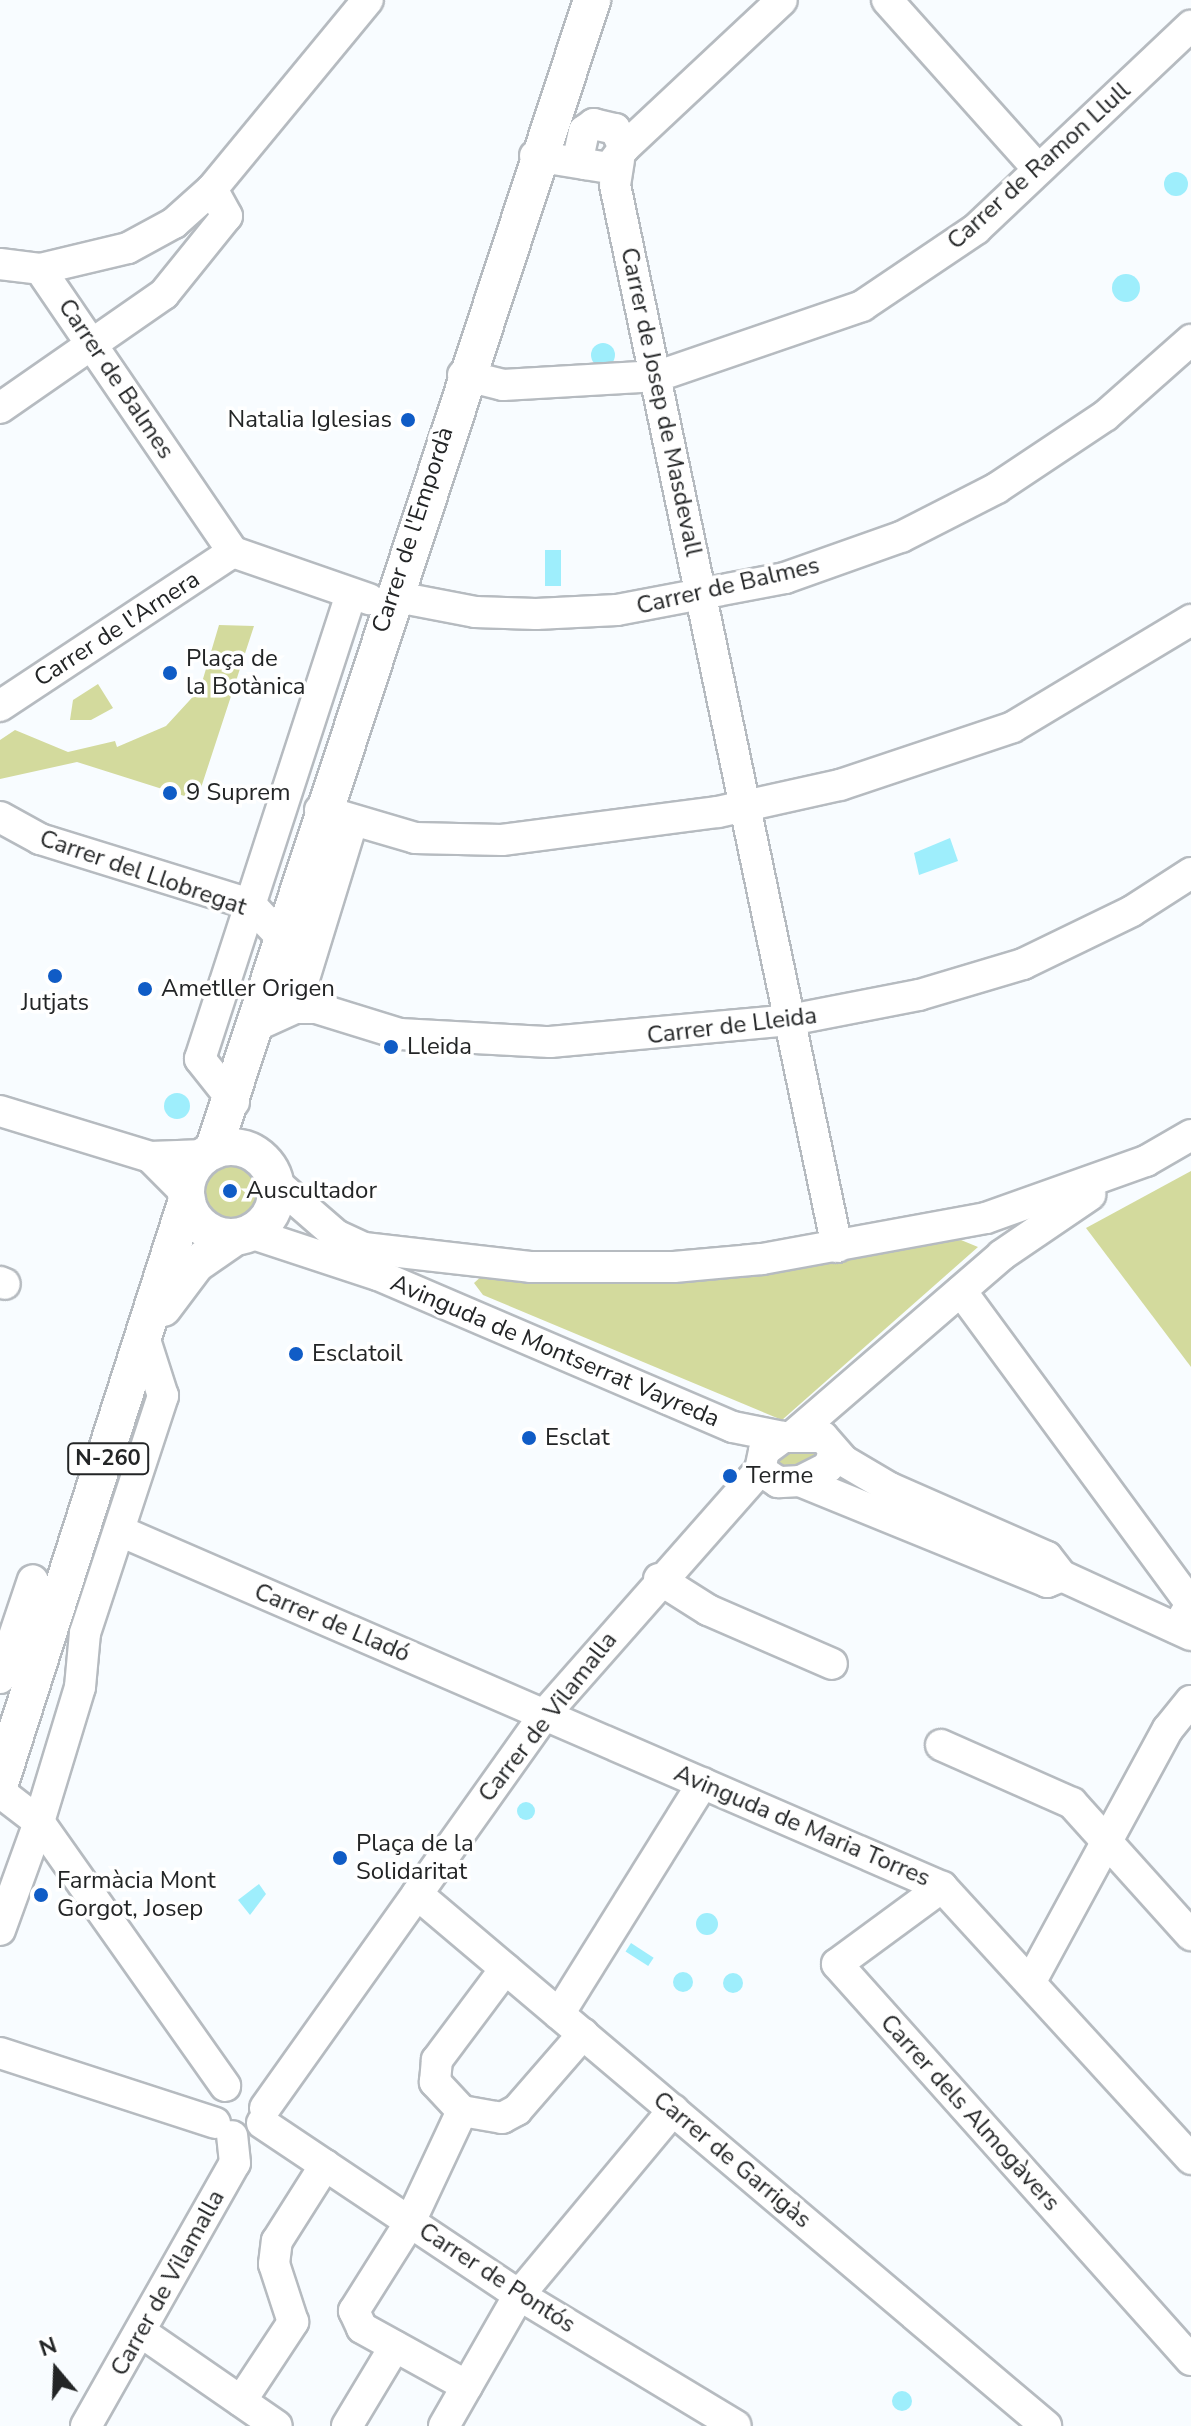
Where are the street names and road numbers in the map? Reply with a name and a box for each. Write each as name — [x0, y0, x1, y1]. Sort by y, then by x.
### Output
street label: Carrer de Ramon Llull — [942, 76, 1136, 256]
street label: Carrer de Josep de Masdevall — [614, 245, 708, 559]
street label: Carrer de Balmes — [52, 293, 180, 465]
street label: Carrer de l'Empordà — [366, 424, 460, 636]
street label: Carrer de Balmes — [634, 551, 822, 621]
street label: Carrer de l'Arnera — [29, 565, 205, 693]
street label: Carrer del Llobregat — [36, 824, 250, 922]
street label: Carrer de Lleida — [645, 1001, 819, 1051]
street label: Avinguda de Montserrat Vayreda — [386, 1269, 724, 1433]
road number: N-260 — [66, 1441, 150, 1477]
street label: Carrer de Lladó — [250, 1577, 414, 1669]
street label: Carrer de Vilamalla — [473, 1626, 623, 1808]
street label: Avinguda de Maria Torres — [670, 1759, 934, 1893]
street label: Carrer dels Almogàvers — [874, 2009, 1066, 2217]
street label: Carrer de Garrigàs — [647, 2086, 817, 2234]
street label: Carrer de Vilamalla — [105, 2185, 231, 2381]
street label: Carrer de Pontós — [413, 2217, 581, 2339]

